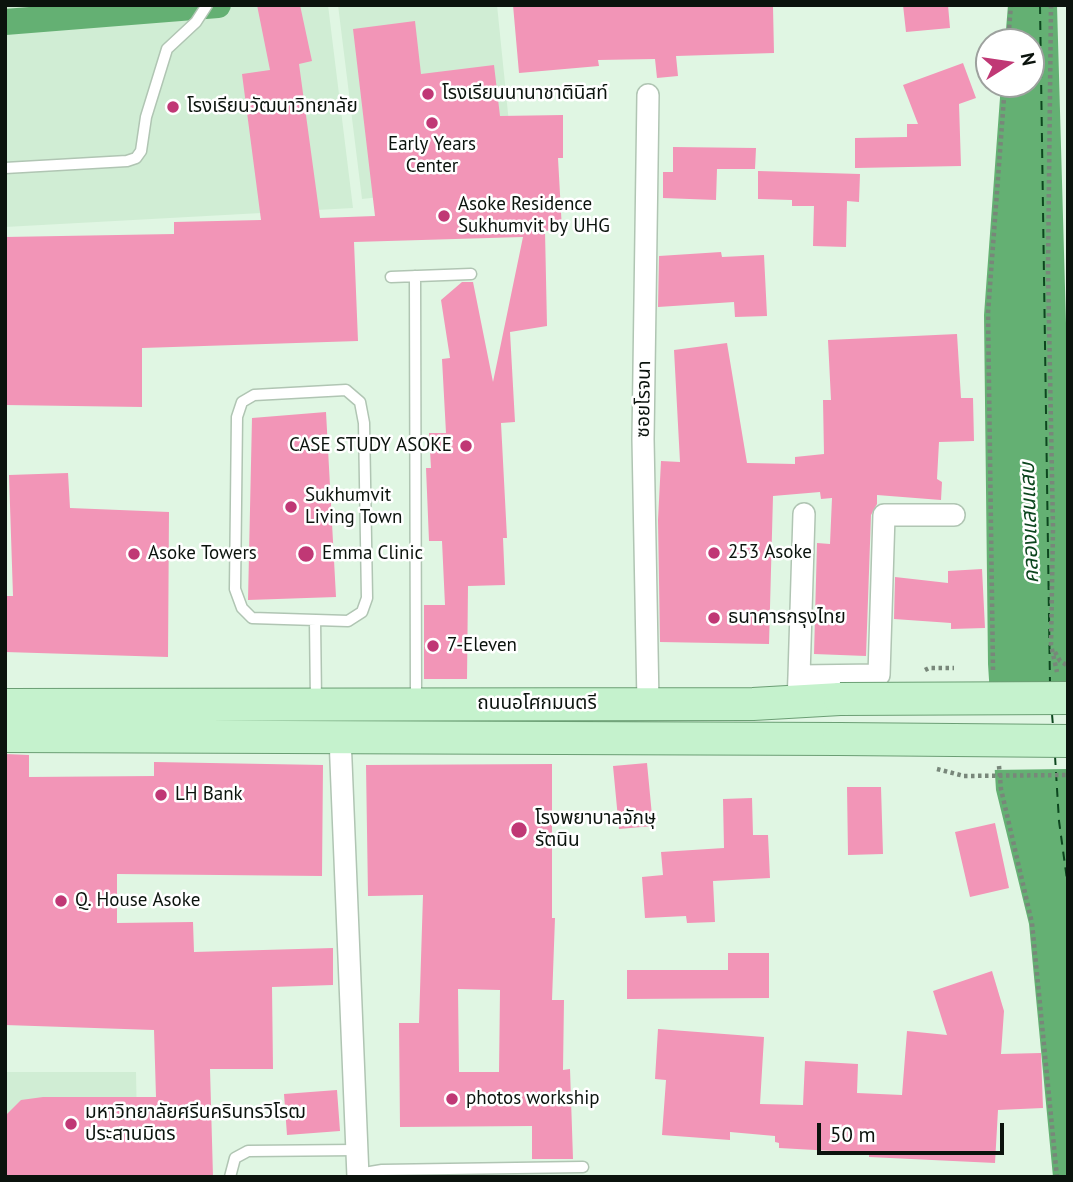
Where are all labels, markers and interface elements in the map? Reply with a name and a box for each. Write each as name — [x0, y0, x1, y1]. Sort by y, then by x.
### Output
north arrow — [975, 28, 1045, 98]
text: N — [1016, 50, 1042, 68]
place label: โรงเรียนนานาชาตินิสท์ — [442, 83, 608, 105]
marker: โรงเรียนนานาชาตินิสท์ — [420, 86, 436, 102]
place label: โรงเรียนวัฒนาวิทยาลัย — [187, 96, 358, 118]
marker: โรงเรียนวัฒนาวิทยาลัย — [165, 99, 181, 115]
marker: Early Years Center — [424, 115, 440, 131]
place label: Early Years Center — [388, 134, 476, 178]
place label: Asoke Residence Sukhumvit by UHG — [458, 194, 610, 238]
marker: Asoke Residence Sukhumvit by UHG — [436, 208, 452, 224]
street label: ซอยโรจนา — [632, 360, 656, 438]
place label: CASE STUDY ASOKE — [289, 435, 452, 457]
marker: CASE STUDY ASOKE — [458, 438, 474, 454]
water label: คลองแสนแสบ — [1015, 462, 1045, 584]
place label: Sukhumvit Living Town — [305, 485, 402, 529]
marker: Sukhumvit Living Town — [283, 499, 299, 515]
place label: 253 Asoke — [728, 542, 812, 564]
place label: Asoke Towers — [148, 543, 257, 565]
place label: Emma Clinic — [322, 543, 423, 565]
marker: Emma Clinic — [296, 544, 316, 564]
marker: 253 Asoke — [706, 545, 722, 561]
marker: Asoke Towers — [126, 546, 142, 562]
place label: ธนาคารกรุงไทย — [728, 607, 846, 629]
marker: ธนาคารกรุงไทย — [706, 610, 722, 626]
place label: 7-Eleven — [447, 635, 517, 657]
marker: 7-Eleven — [425, 638, 441, 654]
street label: ถนนอโศกมนตรี — [477, 693, 597, 715]
place label: LH Bank — [175, 784, 243, 806]
marker: LH Bank — [153, 787, 169, 803]
place label: โรงพยาบาลจักษุ รัตนิน — [535, 808, 656, 852]
marker: โรงพยาบาลจักษุ รัตนิน — [509, 820, 529, 840]
place label: Q. House Asoke — [75, 890, 200, 912]
marker: Q. House Asoke — [53, 893, 69, 909]
place label: photos workship — [466, 1088, 600, 1110]
marker: photos workship — [444, 1091, 460, 1107]
place label: มหาวิทยาลัยศรีนครินทรวิโรฒ ประสานมิตร — [85, 1102, 305, 1146]
scale bar — [821, 1108, 1008, 1152]
marker: มหาวิทยาลัยศรีนครินทรวิโรฒ ประสานมิตร — [63, 1116, 79, 1132]
text: 50 m — [830, 1121, 876, 1148]

